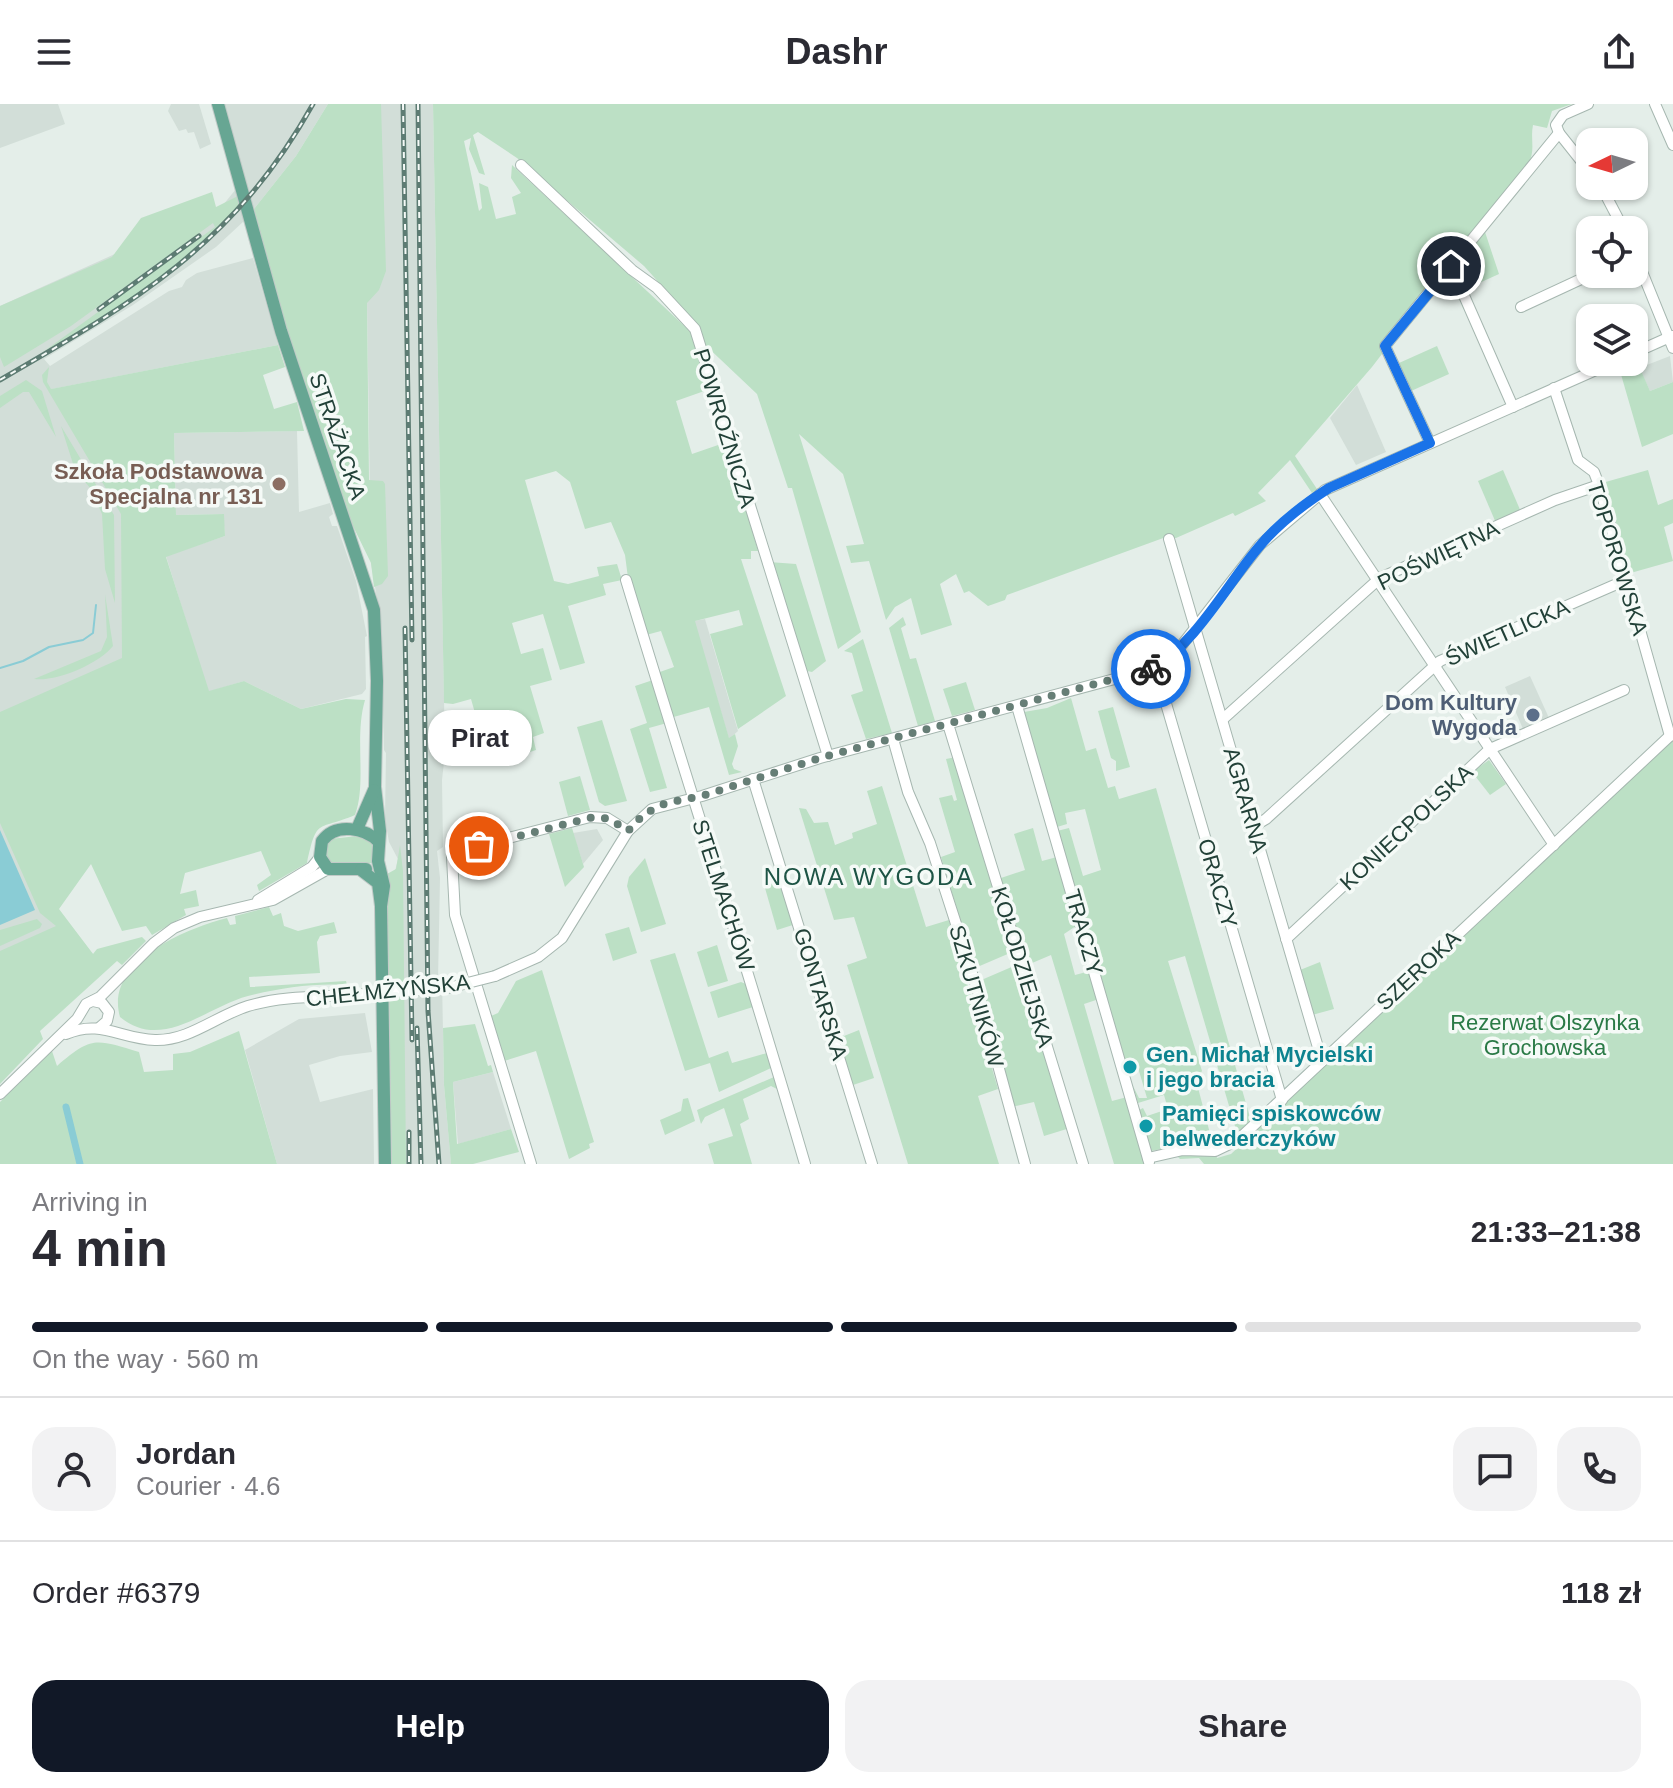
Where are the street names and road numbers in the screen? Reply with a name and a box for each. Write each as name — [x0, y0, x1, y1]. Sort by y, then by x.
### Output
street label: POWROŹNICZA — [688, 346, 761, 511]
street label: STRAŻACKA — [304, 370, 371, 503]
street label: TOPOROWSKA — [1582, 478, 1653, 638]
street label: POŚWIĘTNA — [1373, 515, 1503, 596]
street label: ŚWIETLICKA — [1441, 594, 1573, 671]
street label: AGRARNA — [1219, 744, 1273, 856]
street label: KONIECPOLSKA — [1335, 759, 1478, 895]
street label: STELMACHÓW — [687, 816, 760, 974]
street label: ORACZY — [1193, 836, 1242, 931]
street label: KOŁODZIEJSKA — [986, 884, 1059, 1051]
street label: TRACZY — [1059, 886, 1108, 978]
street label: SZKUTNIKÓW — [944, 922, 1009, 1070]
street label: GONTARSKA — [789, 925, 853, 1063]
street label: SZEROKA — [1371, 925, 1466, 1015]
street label: CHEŁMŻYŃSKA — [305, 969, 472, 1012]

